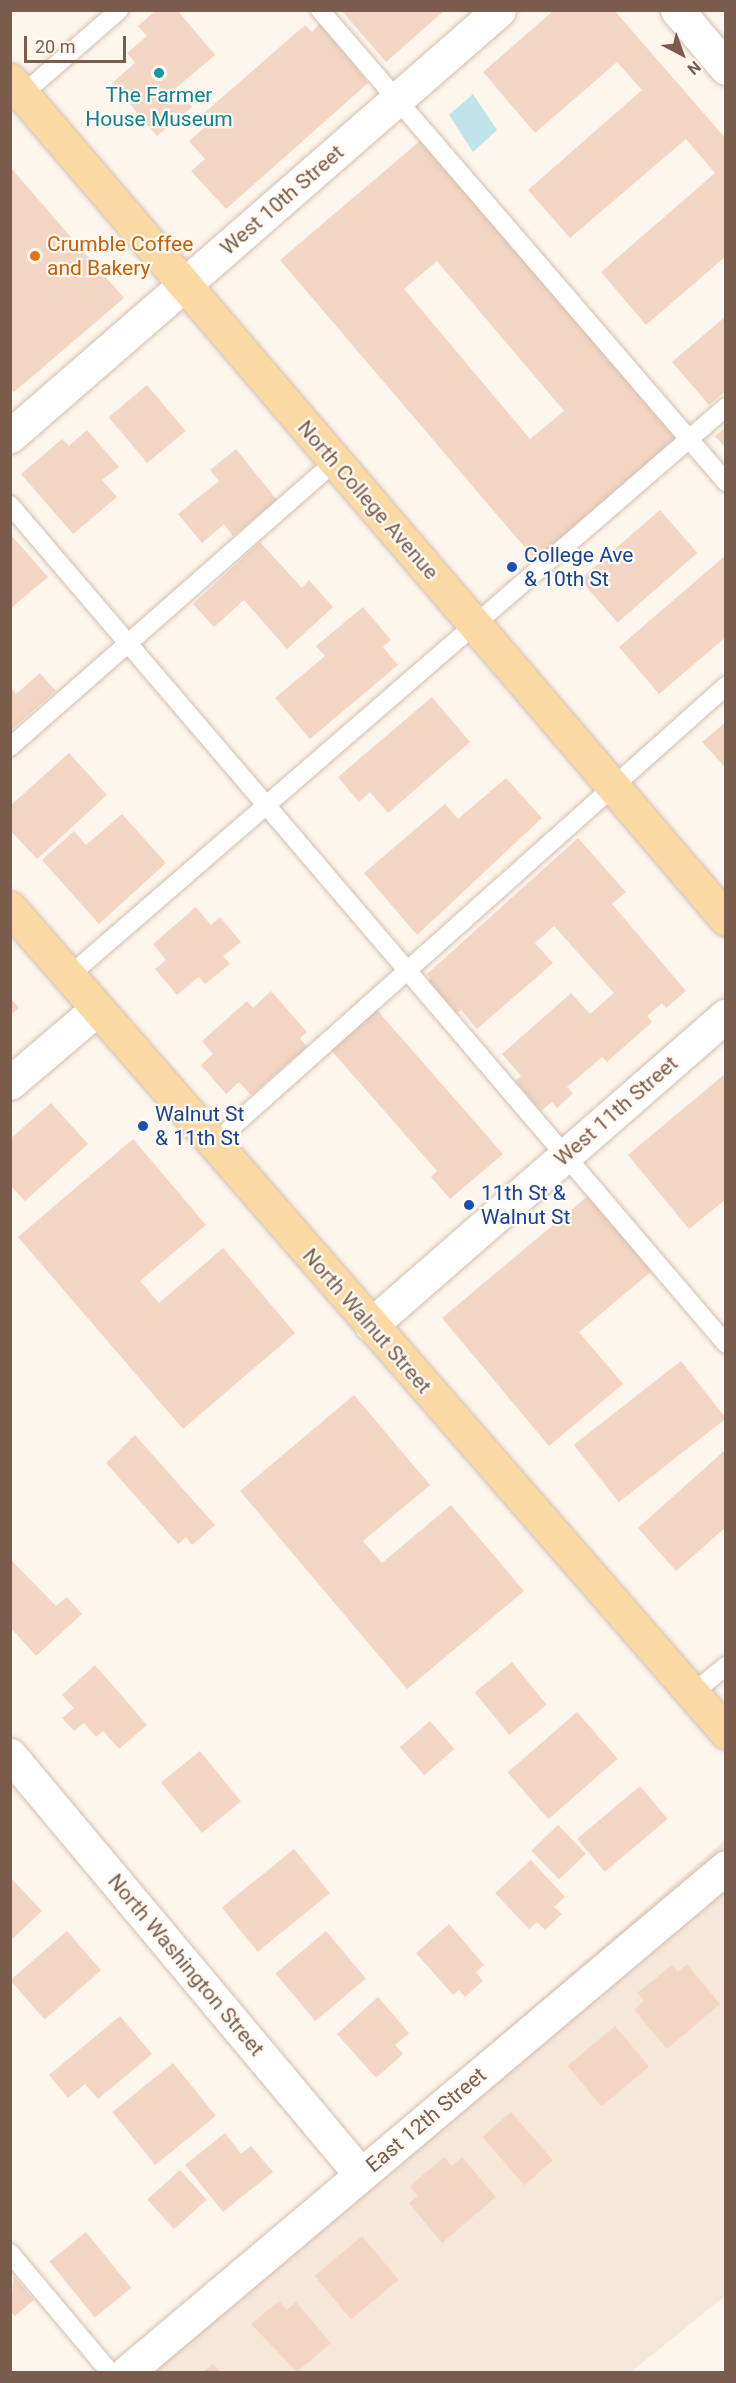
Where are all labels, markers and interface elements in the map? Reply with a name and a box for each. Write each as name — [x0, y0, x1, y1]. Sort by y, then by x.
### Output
scale bar — [27, 24, 129, 62]
north arrow — [652, 24, 712, 84]
text: 20 m — [35, 36, 75, 57]
text: N — [684, 57, 705, 79]
marker: The Farmer House Museum — [152, 66, 166, 80]
place label: The Farmer House Museum — [85, 82, 233, 132]
street label: West 10th Street — [215, 140, 349, 260]
place label: Crumble Coffee and Bakery — [47, 231, 193, 281]
marker: Crumble Coffee and Bakery — [28, 249, 42, 263]
street label: North College Avenue — [292, 415, 444, 585]
place label: College Ave & 10th St — [524, 542, 633, 592]
marker: College Ave & 10th St — [505, 560, 519, 574]
street label: West 11th Street — [549, 1051, 683, 1171]
place label: Walnut St & 11th St — [155, 1101, 244, 1151]
marker: Walnut St & 11th St — [136, 1119, 150, 1133]
place label: 11th St & Walnut St — [481, 1180, 570, 1230]
marker: 11th St & Walnut St — [462, 1198, 476, 1212]
street label: North Walnut Street — [297, 1243, 437, 1399]
street label: North Washington Street — [103, 1869, 269, 2061]
street label: East 12th Street — [361, 2062, 491, 2178]

